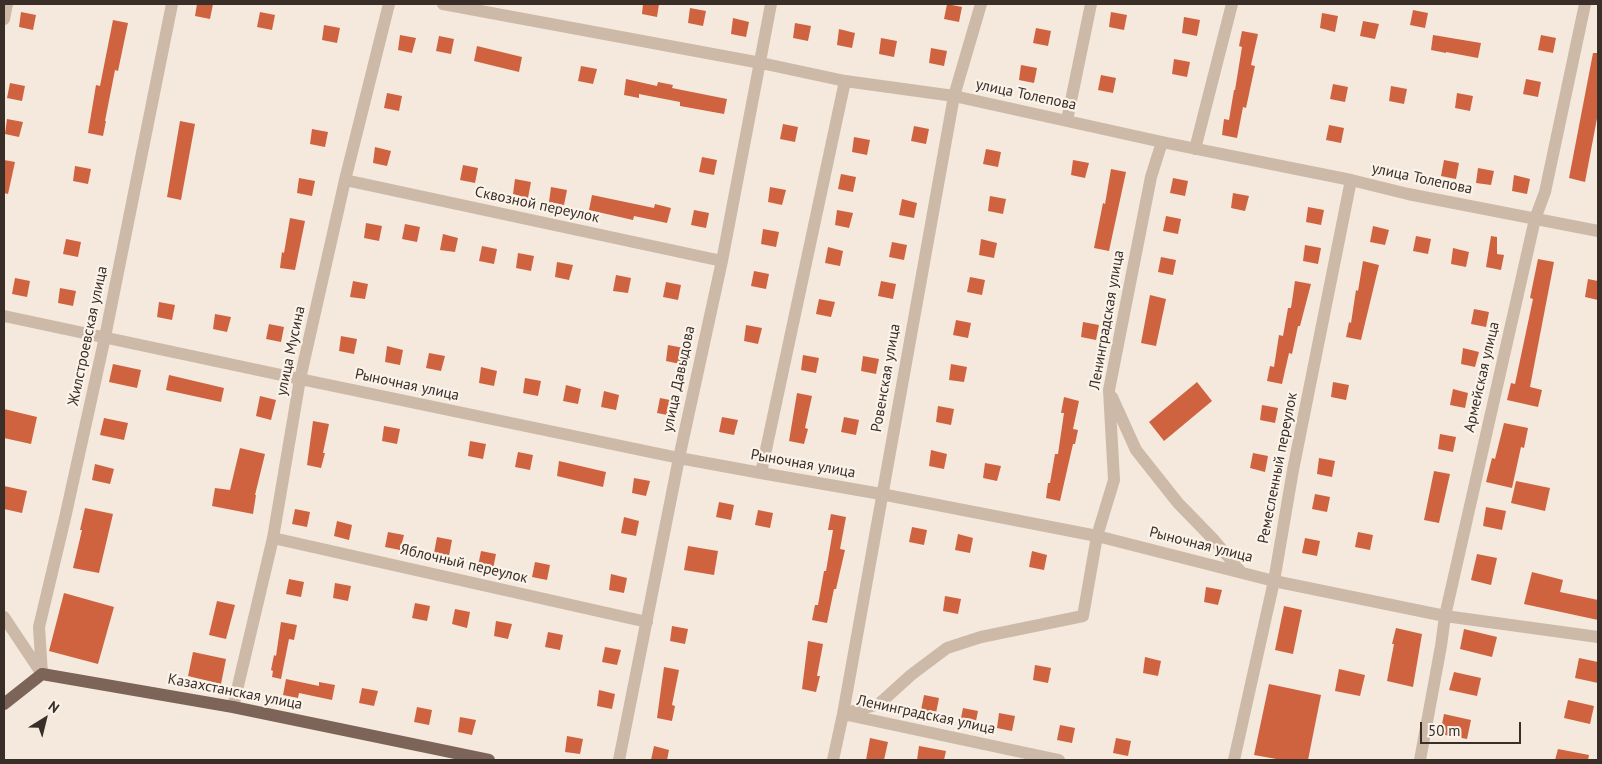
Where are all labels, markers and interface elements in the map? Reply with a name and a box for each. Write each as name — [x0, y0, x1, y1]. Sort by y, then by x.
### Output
street label: улица Толепова — [974, 76, 1078, 114]
street label: улица Толепова — [1370, 160, 1474, 198]
street label: Сквозной переулок — [473, 183, 601, 227]
street label: Ленинградская улица — [1086, 249, 1128, 391]
street label: Жилстроевская улица — [64, 265, 112, 407]
street label: улица Мусина — [273, 304, 309, 398]
street label: Армейская улица — [1461, 320, 1503, 434]
street label: Ровенская улица — [868, 322, 904, 434]
street label: улица Давыдова — [659, 324, 699, 434]
street label: Рыночная улица — [353, 365, 461, 405]
street label: Ремесленный переулок — [1255, 391, 1301, 545]
street label: Рыночная улица — [749, 446, 857, 482]
street label: Рыночная улица — [1147, 523, 1255, 567]
street label: Яблочный переулок — [399, 541, 529, 587]
street label: Казахстанская улица — [166, 670, 304, 714]
street label: Ленинградская улица — [855, 692, 997, 738]
north arrow — [20, 694, 70, 744]
text: N — [45, 697, 63, 717]
scale bar — [1422, 712, 1523, 744]
text: 50 m — [1428, 721, 1461, 740]

